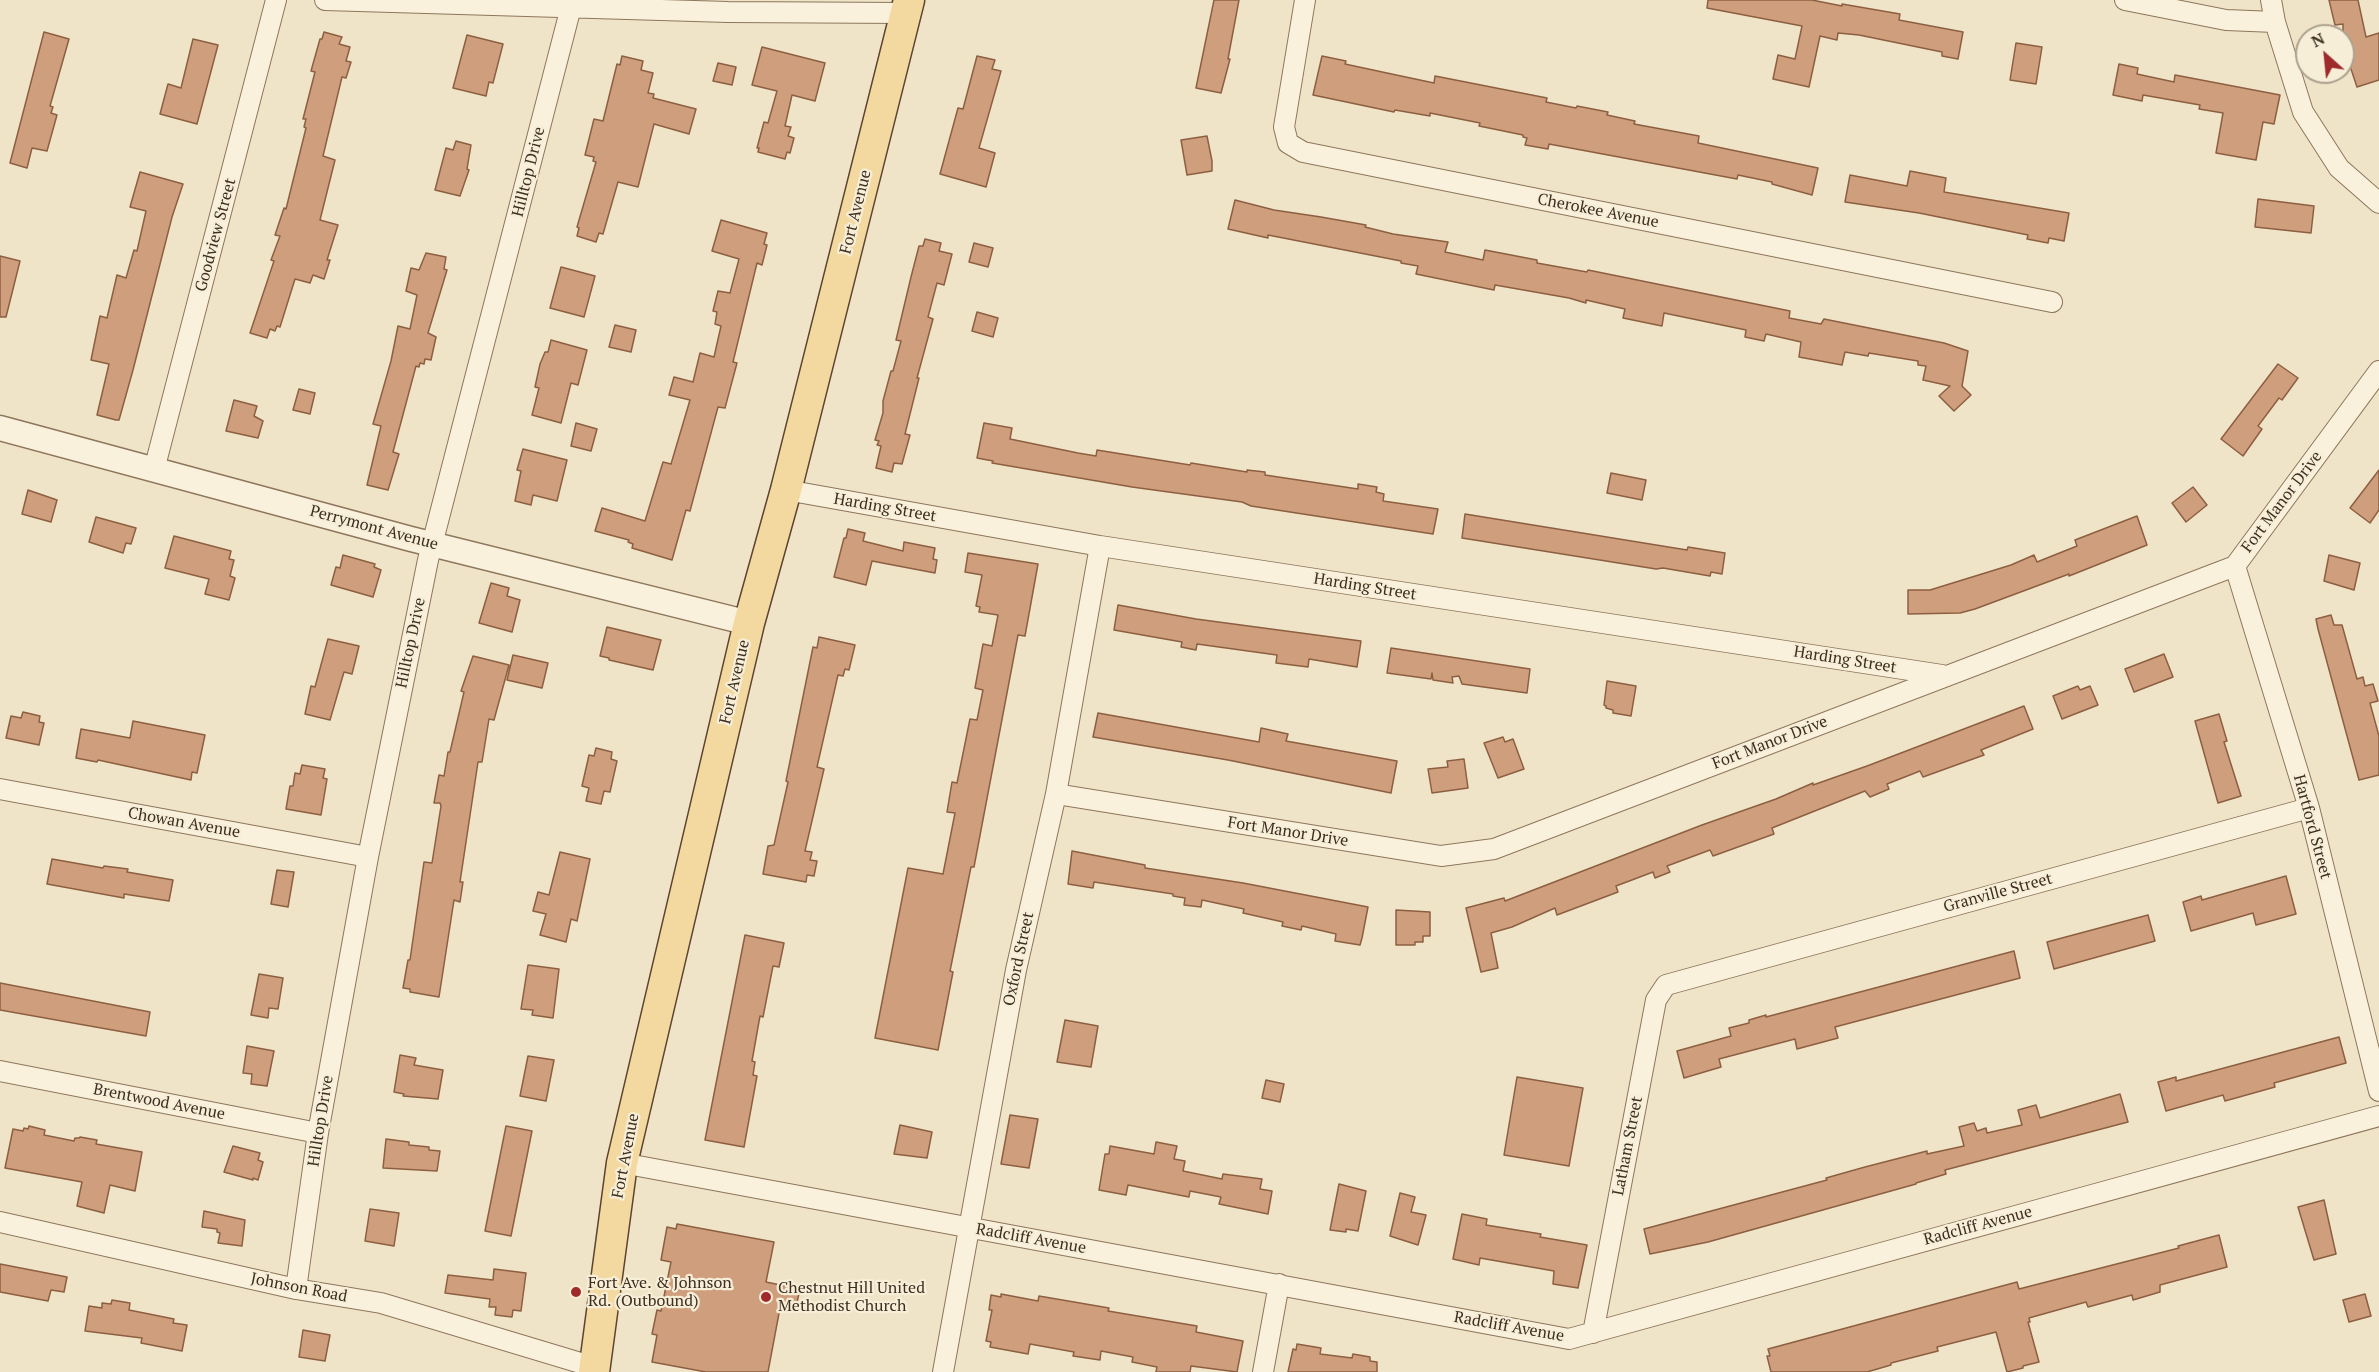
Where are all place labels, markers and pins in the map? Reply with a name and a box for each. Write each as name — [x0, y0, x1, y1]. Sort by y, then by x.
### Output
place label: Fort Ave. & Johnson Rd. (Outbound) — [588, 1273, 732, 1311]
place label: Chestnut Hill United Methodist Church — [778, 1278, 925, 1316]
marker: Fort Ave. & Johnson Rd. (Outbound) — [569, 1285, 583, 1299]
marker: Chestnut Hill United Methodist Church — [759, 1290, 773, 1304]

